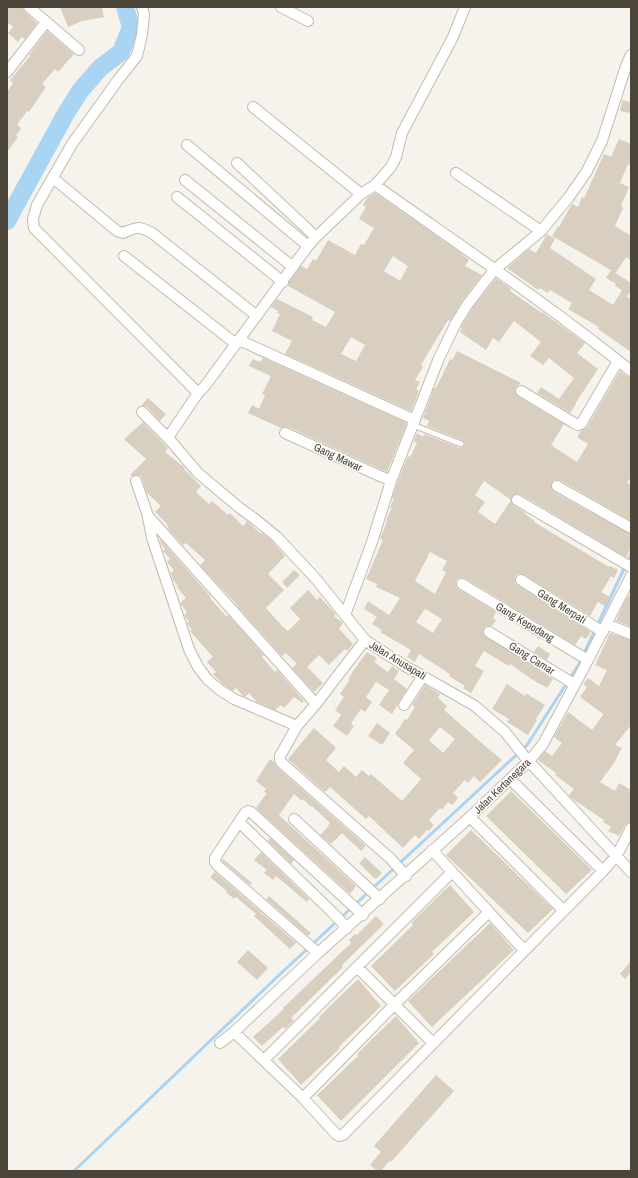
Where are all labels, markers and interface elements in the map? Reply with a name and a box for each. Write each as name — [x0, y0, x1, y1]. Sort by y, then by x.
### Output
street label: Gang Mawar — [312, 440, 364, 474]
street label: Gang Merpati — [535, 585, 589, 627]
street label: Gang Kepodang — [493, 599, 557, 645]
street label: Jalan Anusapati — [367, 637, 429, 683]
street label: Gang Camar — [506, 638, 558, 678]
street label: Jalan Kertanegara — [471, 755, 533, 817]

